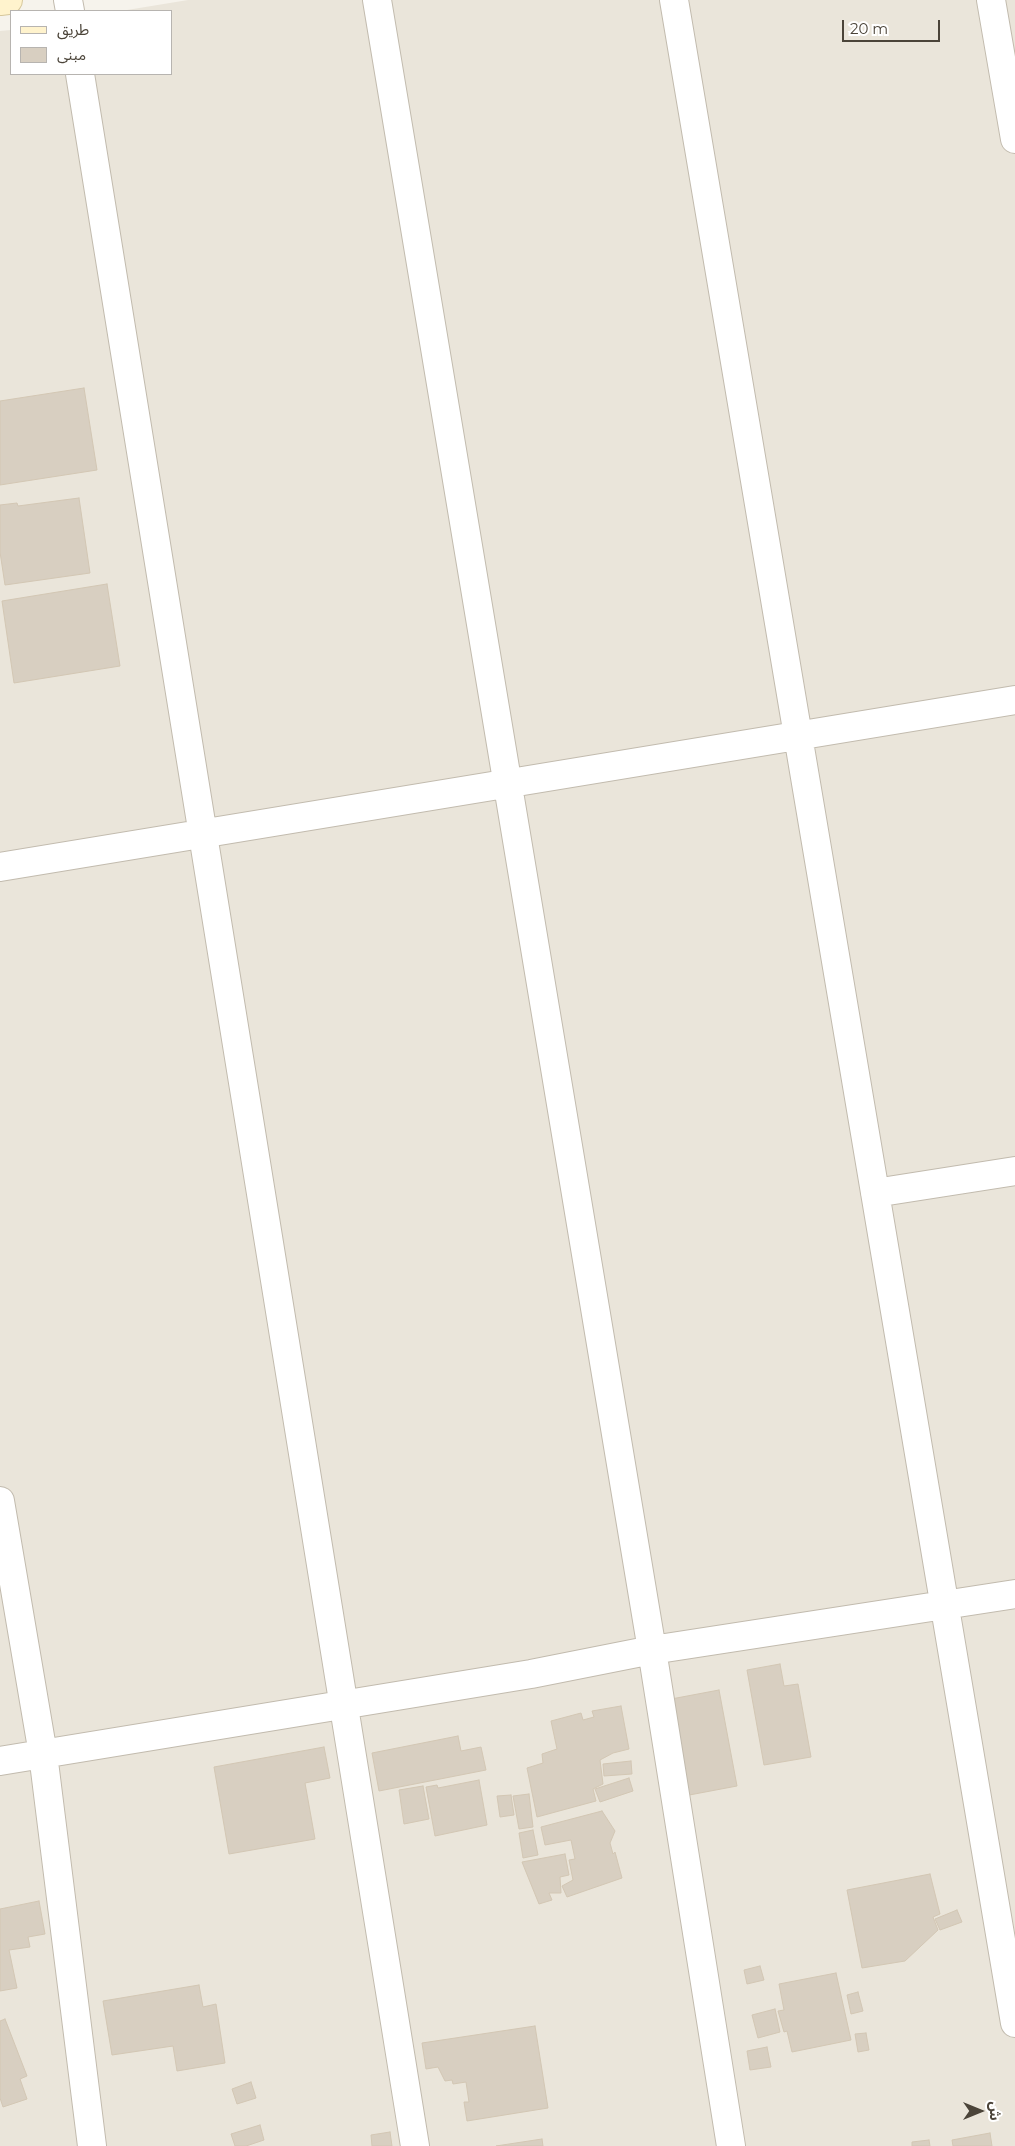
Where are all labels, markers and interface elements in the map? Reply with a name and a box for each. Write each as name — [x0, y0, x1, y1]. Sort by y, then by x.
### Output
legend — [10, 10, 172, 75]
scale bar — [845, 10, 942, 42]
text: 20 m — [850, 19, 888, 38]
text: طريق — [57, 20, 89, 39]
text: مبنى — [57, 45, 86, 64]
north arrow — [955, 2086, 1005, 2136]
text: ش — [986, 2101, 1004, 2121]

